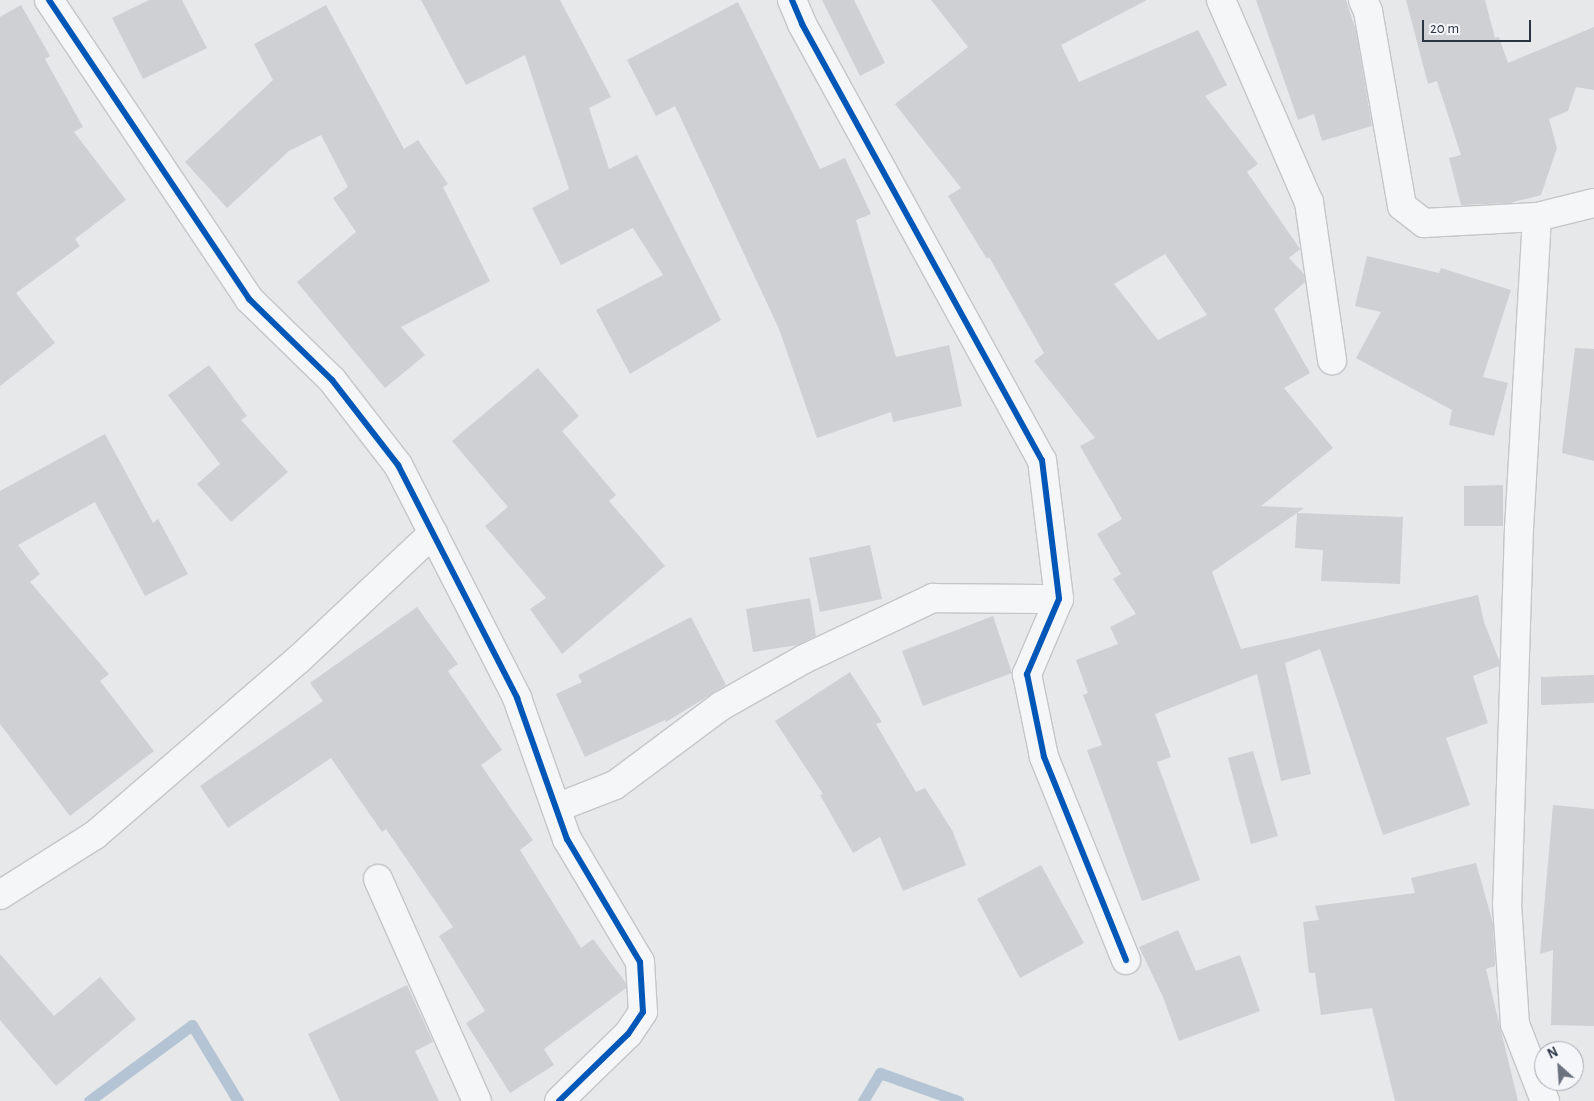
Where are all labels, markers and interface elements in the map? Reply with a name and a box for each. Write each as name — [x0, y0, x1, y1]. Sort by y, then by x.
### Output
scale bar — [1424, 10, 1533, 42]
text: 20 m — [1430, 21, 1459, 36]
north arrow — [1534, 1041, 1584, 1091]
text: N — [1545, 1045, 1560, 1062]

